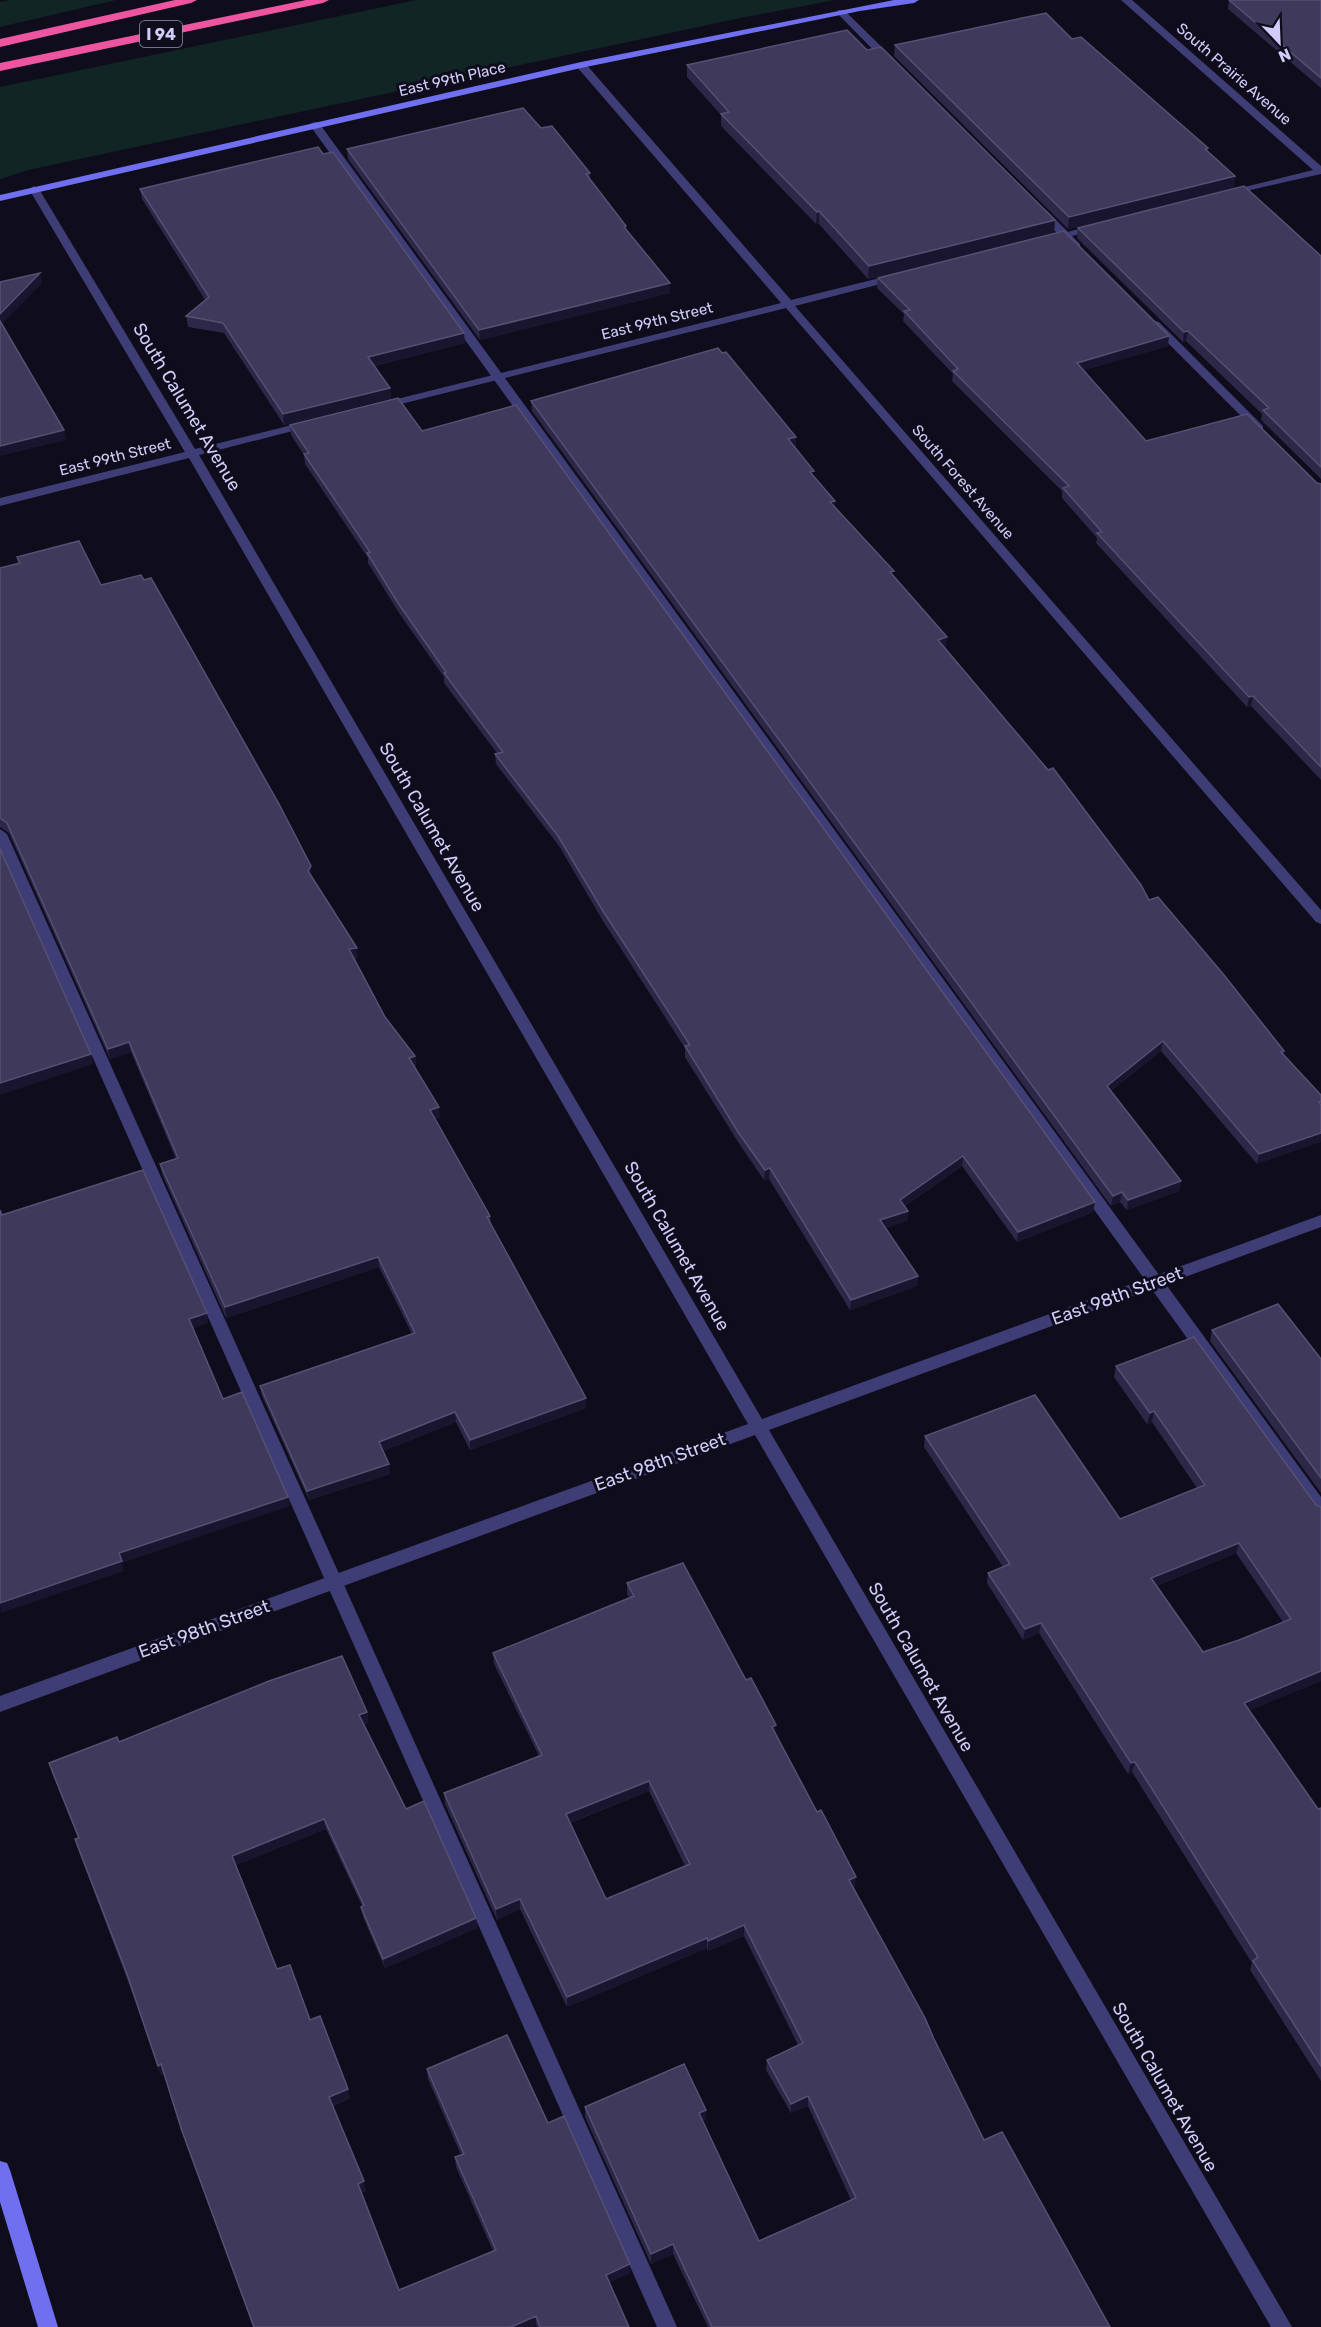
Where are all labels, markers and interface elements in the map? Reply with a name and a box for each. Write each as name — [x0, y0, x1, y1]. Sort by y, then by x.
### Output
north arrow — [1249, 12, 1309, 72]
street label: South Prairie Avenue — [1173, 19, 1295, 129]
road number: I 94 — [140, 21, 182, 47]
text: N — [1276, 44, 1294, 66]
street label: East 99th Place — [397, 58, 507, 100]
street label: East 99th Street — [599, 298, 715, 344]
street label: South Calumet Avenue — [128, 319, 246, 495]
street label: South Forest Avenue — [908, 421, 1018, 543]
street label: East 99th Street — [57, 434, 173, 480]
street label: South Calumet Avenue — [374, 738, 490, 916]
street label: South Calumet Avenue — [619, 1157, 735, 1335]
street label: East 98th Street — [1048, 1262, 1186, 1330]
street label: East 98th Street — [591, 1428, 729, 1496]
street label: South Calumet Avenue — [863, 1578, 979, 1756]
street label: East 98th Street — [135, 1595, 273, 1663]
street label: South Calumet Avenue — [1107, 1998, 1223, 2176]

